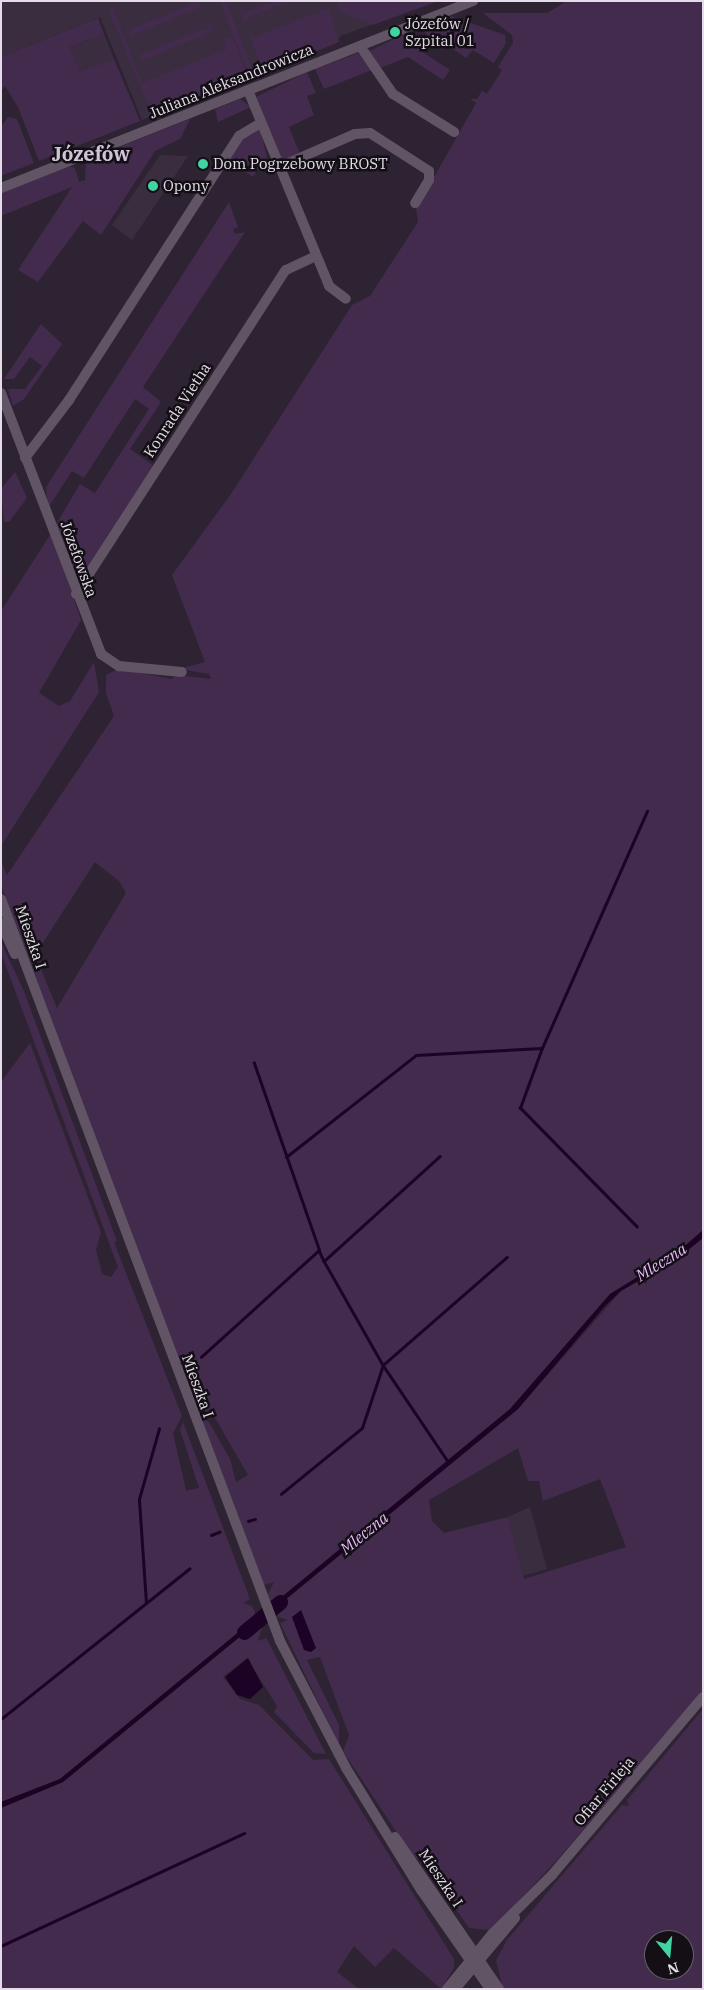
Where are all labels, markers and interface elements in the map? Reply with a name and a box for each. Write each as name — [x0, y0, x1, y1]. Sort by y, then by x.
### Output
place label: Józefów / Szpital 01 — [405, 14, 475, 49]
marker: Józefów / Szpital 01 — [389, 26, 401, 38]
street label: Juliana Aleksandrowicza — [146, 40, 316, 122]
district label: Józefów — [52, 141, 130, 165]
place label: Dom Pogrzebowy BROST — [213, 155, 388, 173]
marker: Dom Pogrzebowy BROST — [197, 158, 209, 170]
place label: Opony — [163, 177, 209, 195]
marker: Opony — [147, 180, 159, 192]
street label: Konrada Vietha — [140, 359, 214, 461]
street label: Józefowska — [57, 518, 101, 600]
street label: Mieszka I — [12, 903, 50, 971]
water label: Mleczna — [632, 1239, 690, 1285]
street label: Mieszka I — [178, 1352, 218, 1420]
water label: Mleczna — [336, 1508, 392, 1558]
street label: Ofiar Firleja — [570, 1753, 638, 1829]
street label: Mieszka I — [415, 1846, 467, 1910]
north arrow — [644, 1930, 694, 1980]
text: N — [665, 1958, 681, 1979]

